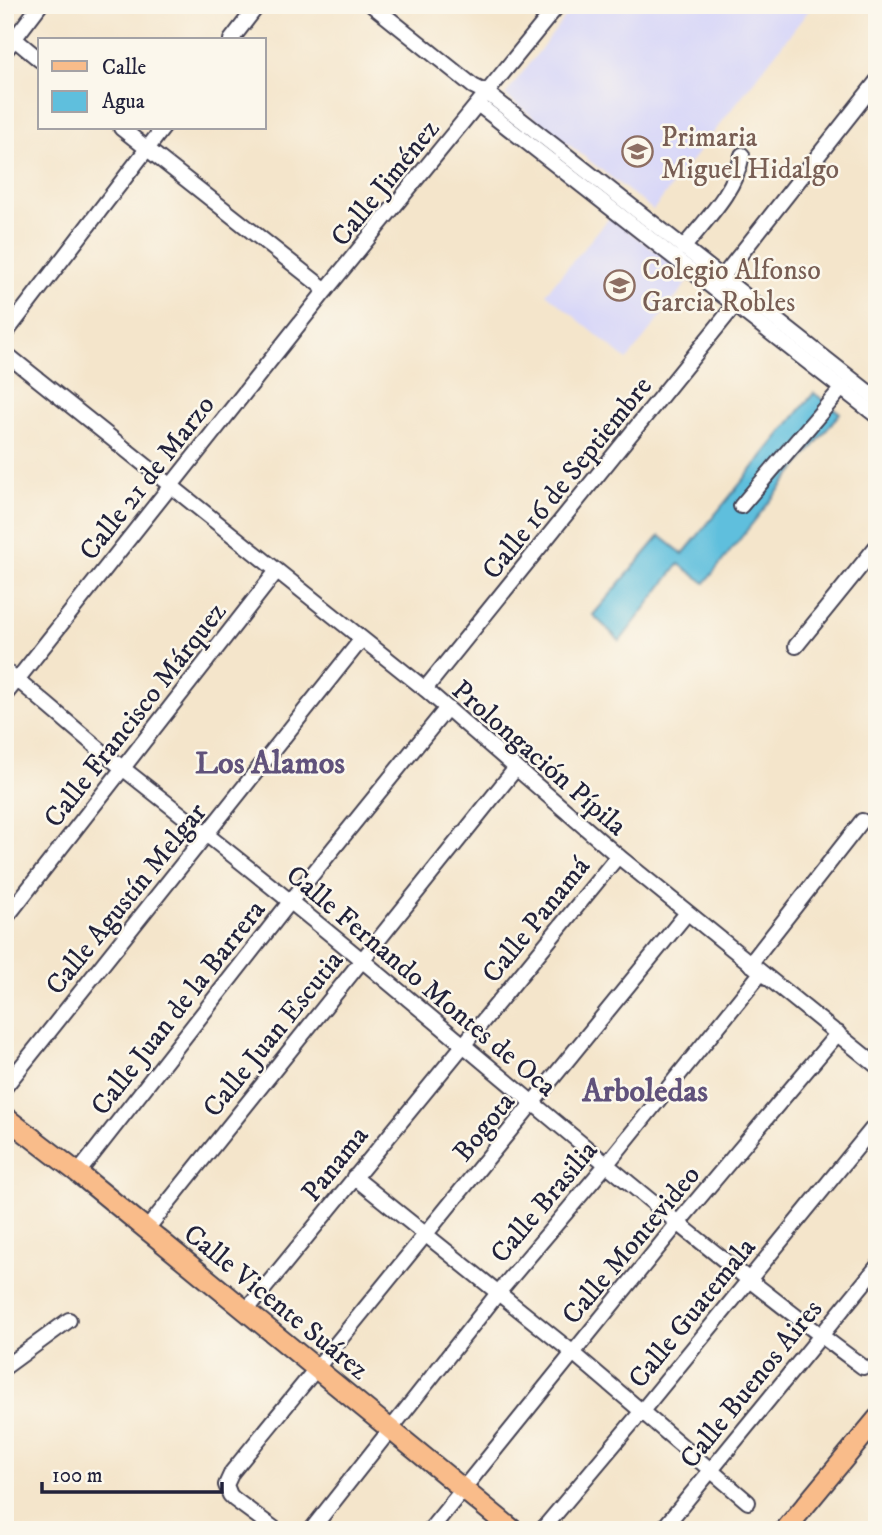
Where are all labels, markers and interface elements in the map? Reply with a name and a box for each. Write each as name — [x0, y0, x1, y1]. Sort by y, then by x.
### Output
legend — [38, 38, 266, 130]
text: Calle — [102, 55, 146, 81]
text: Agua — [102, 89, 145, 115]
street label: Calle Jiménez — [323, 112, 447, 254]
place label: Primaria Miguel Hidalgo — [661, 120, 839, 187]
school or university icon: Primaria Miguel Hidalgo — [621, 135, 655, 169]
place label: Colegio Alfonso Garcia Robles — [642, 253, 821, 320]
school or university icon: Colegio Alfonso Garcia Robles — [602, 268, 636, 302]
street label: Calle 16 de Septiembre — [475, 369, 660, 587]
street label: Calle 21 de Marzo — [72, 388, 223, 568]
street label: Calle Francisco Márquez — [36, 595, 234, 835]
street label: Prolongación Pípila — [444, 673, 634, 844]
district label: Los Alamos — [195, 744, 345, 784]
street label: Calle Agustín Melgar — [38, 795, 215, 1002]
street label: Calle Panamá — [475, 850, 598, 990]
street label: Calle Fernando Montes de Oca — [279, 858, 564, 1105]
street label: Calle Juan de la Barrera — [83, 893, 273, 1123]
street label: Calle Juan Escutia — [195, 943, 351, 1124]
district label: Arboledas — [581, 1072, 708, 1112]
street label: Bogota — [446, 1085, 523, 1169]
street label: Panama — [294, 1119, 376, 1209]
street label: Calle Brasilia — [483, 1134, 605, 1270]
street label: Calle Montevideo — [554, 1158, 708, 1332]
street label: Calle Vicente Suárez — [176, 1217, 376, 1388]
street label: Calle Guatemala — [621, 1231, 764, 1395]
street label: Calle Buenos Aires — [672, 1292, 830, 1476]
scale bar — [42, 1451, 222, 1495]
text: 100 m — [52, 1463, 103, 1489]

